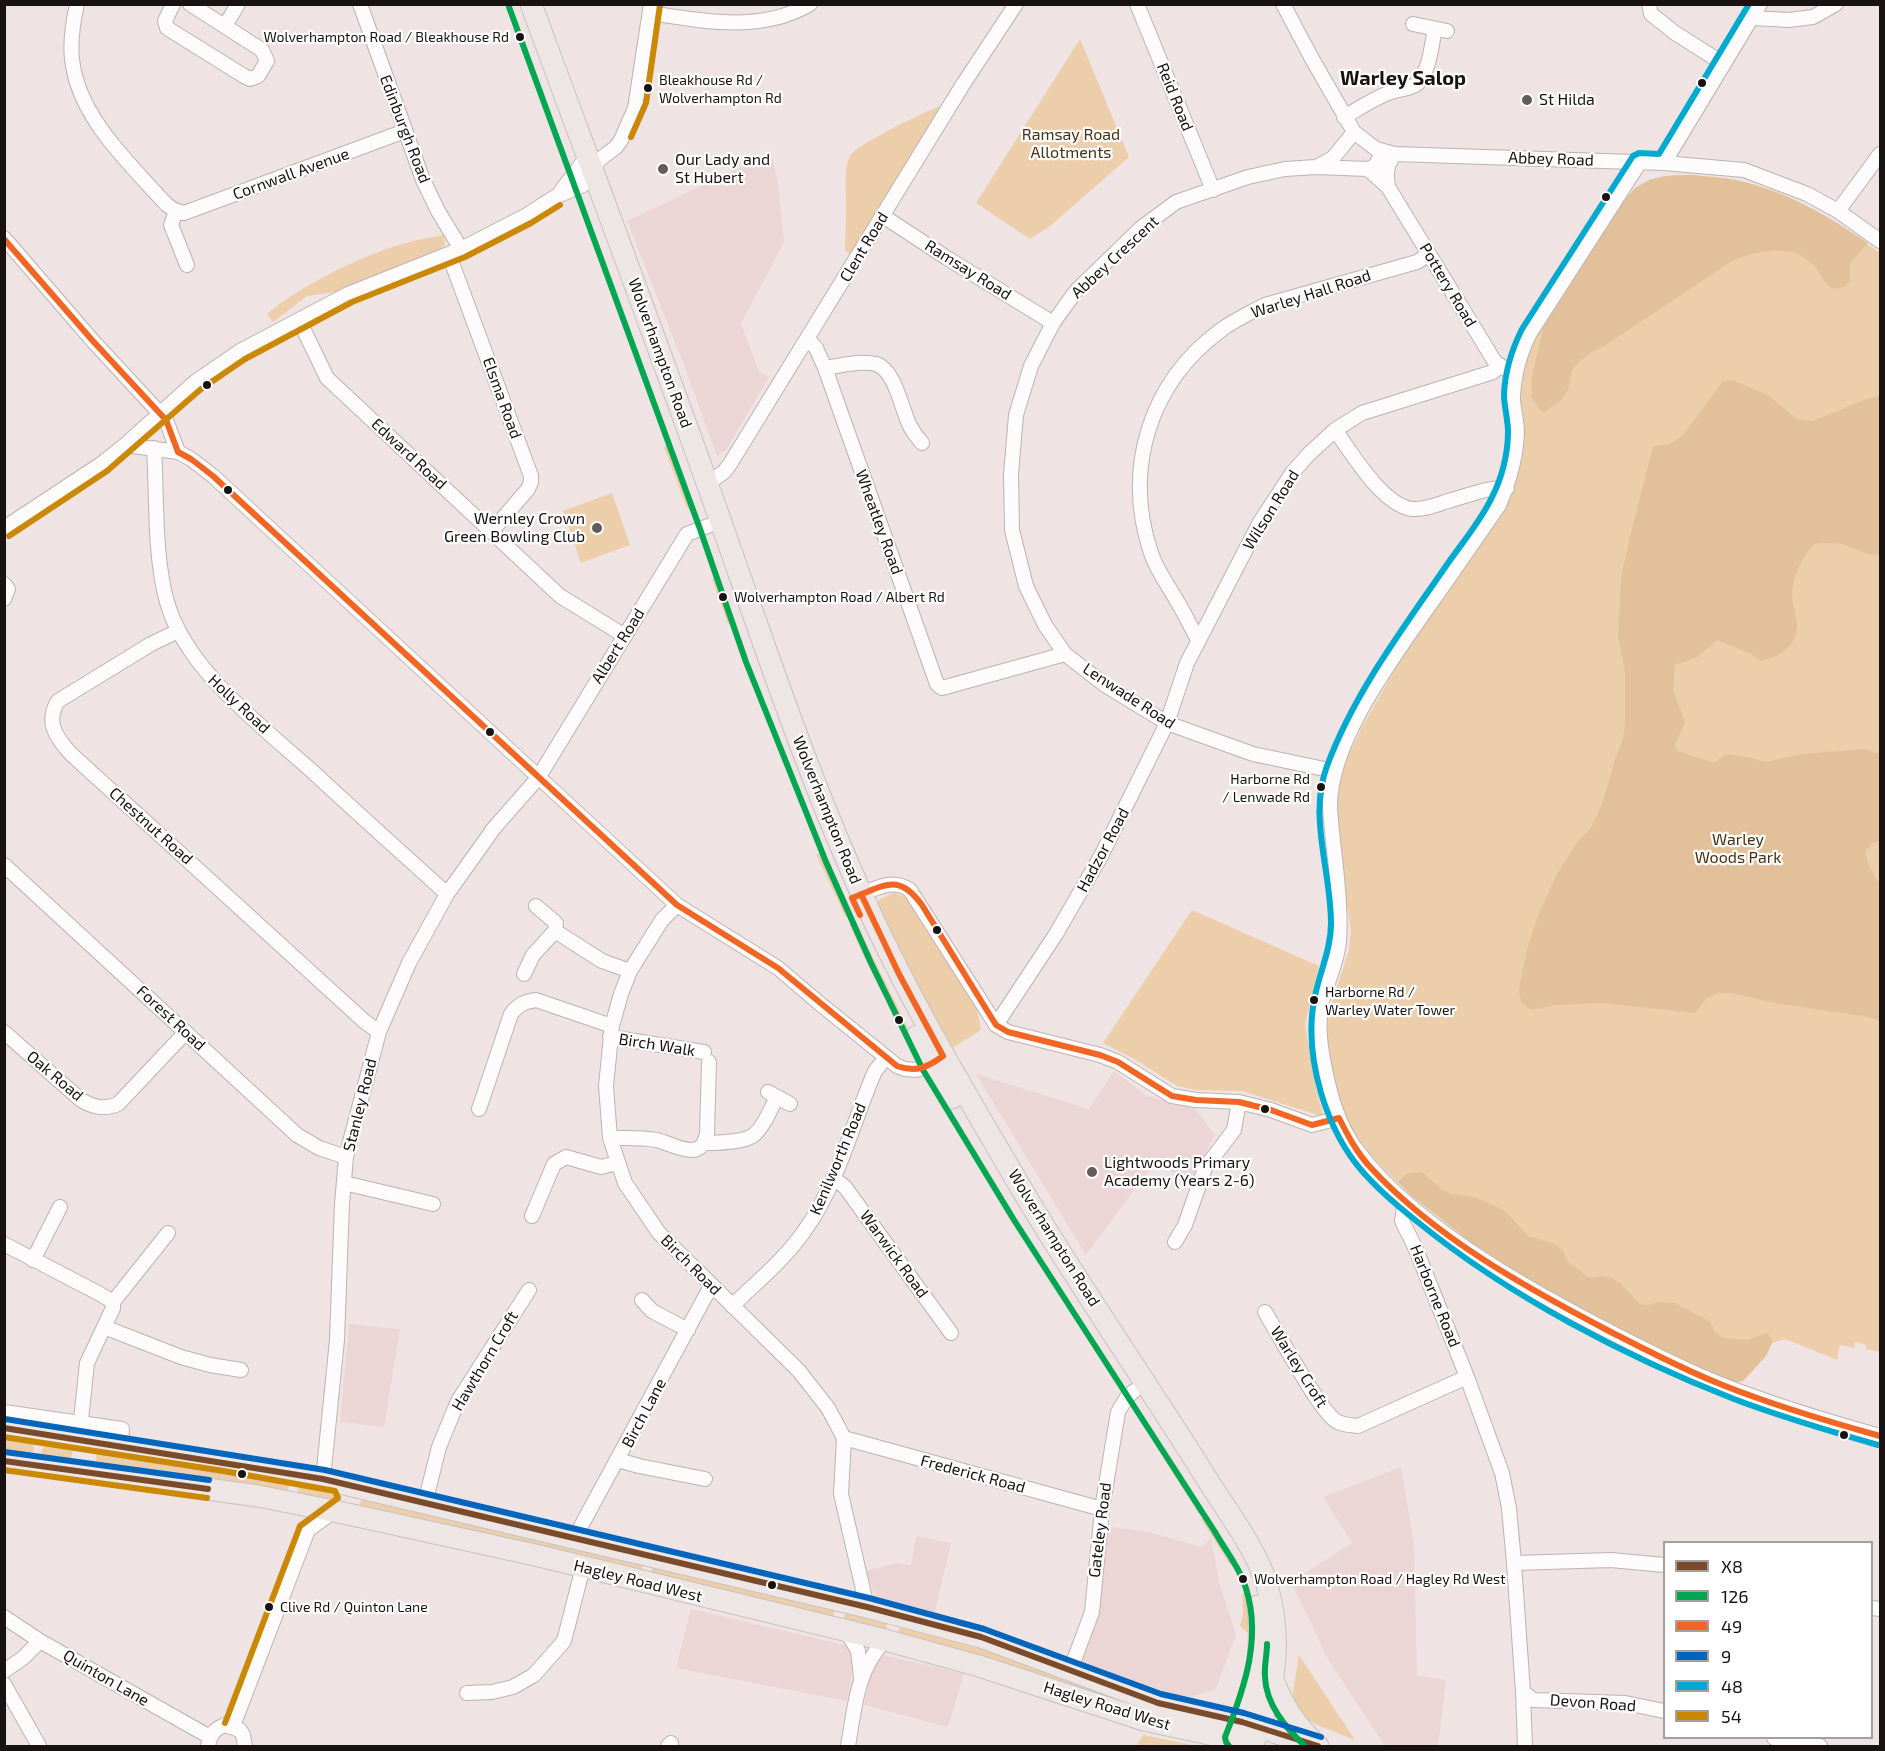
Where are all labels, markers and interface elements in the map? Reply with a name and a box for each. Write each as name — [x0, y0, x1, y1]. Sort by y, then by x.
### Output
place label: Wolverhampton Road / Bleakhouse Rd — [264, 29, 509, 45]
marker: Wolverhampton Road / Bleakhouse Rd — [514, 31, 526, 43]
street label: Reid Road — [1153, 60, 1197, 134]
district label: Warley Salop — [1340, 66, 1466, 90]
street label: Edinburgh Road — [375, 72, 435, 186]
place label: Bleakhouse Rd / Wolverhampton Rd — [659, 72, 782, 104]
unlabelled marker — [1696, 77, 1708, 89]
marker: Bleakhouse Rd / Wolverhampton Rd — [642, 82, 654, 94]
place label: St Hilda — [1539, 90, 1595, 110]
marker: St Hilda — [1520, 93, 1534, 107]
park label: Ramsay Road Allotments — [1022, 125, 1120, 163]
street label: Cornwall Avenue — [230, 144, 352, 204]
street label: Abbey Road — [1508, 148, 1594, 170]
place label: Our Lady and St Hubert — [675, 150, 770, 188]
marker: Our Lady and St Hubert — [656, 162, 670, 176]
unlabelled marker — [1600, 191, 1612, 203]
street label: Clent Road — [836, 209, 892, 285]
street label: Abbey Crescent — [1067, 212, 1163, 302]
street label: Ramsay Road — [921, 236, 1015, 304]
street label: Pottery Road — [1415, 240, 1481, 330]
street label: Warley Hall Road — [1249, 266, 1373, 322]
street label: Wolverhampton Road — [624, 275, 696, 431]
street label: Elsma Road — [478, 355, 526, 441]
unlabelled marker — [201, 379, 213, 391]
street label: Edward Road — [367, 414, 451, 494]
street label: Wilson Road — [1239, 466, 1303, 554]
street label: Wheatley Road — [851, 467, 907, 577]
unlabelled marker — [222, 484, 234, 496]
place label: Wernley Crown Green Bowling Club — [444, 509, 585, 547]
marker: Wernley Crown Green Bowling Club — [590, 521, 604, 535]
place label: Wolverhampton Road / Albert Rd — [734, 589, 945, 605]
marker: Wolverhampton Road / Albert Rd — [717, 591, 729, 603]
street label: Albert Road — [587, 605, 649, 687]
street label: Lenwade Road — [1079, 659, 1179, 733]
street label: Holly Road — [204, 670, 274, 738]
unlabelled marker — [484, 726, 496, 738]
street label: Wolverhampton Road — [789, 733, 865, 887]
place label: Harborne Rd / Lenwade Rd — [1222, 771, 1310, 804]
marker: Harborne Rd / Lenwade Rd — [1315, 781, 1327, 793]
street label: Chestnut Road — [105, 783, 197, 869]
street label: Hadzor Road — [1073, 805, 1133, 895]
park label: Warley Woods Park — [1695, 830, 1781, 868]
unlabelled marker — [931, 924, 943, 936]
street label: Forest Road — [133, 981, 209, 1055]
place label: Harborne Rd / Warley Water Tower — [1325, 984, 1455, 1017]
marker: Harborne Rd / Warley Water Tower — [1308, 994, 1320, 1006]
unlabelled marker — [893, 1014, 905, 1026]
street label: Birch Walk — [617, 1029, 697, 1061]
street label: Oak Road — [23, 1047, 87, 1105]
street label: Stanley Road — [339, 1056, 381, 1154]
street label: Kenilworth Road — [806, 1100, 870, 1218]
unlabelled marker — [1259, 1103, 1271, 1115]
place label: Lightwoods Primary Academy (Years 2-6) — [1104, 1153, 1254, 1191]
marker: Lightwoods Primary Academy (Years 2-6) — [1085, 1165, 1099, 1179]
street label: Wolverhampton Road — [1004, 1166, 1104, 1310]
street label: Warwick Road — [856, 1206, 932, 1302]
street label: Birch Road — [657, 1231, 725, 1299]
street label: Harborne Road — [1406, 1242, 1464, 1350]
street label: Hawthorn Croft — [448, 1308, 522, 1414]
street label: Warley Croft — [1266, 1323, 1332, 1411]
street label: Birch Lane — [618, 1375, 670, 1451]
unlabelled marker — [1838, 1429, 1850, 1441]
street label: Frederick Road — [919, 1451, 1027, 1497]
unlabelled marker — [236, 1468, 248, 1480]
street label: Gateley Road — [1085, 1481, 1115, 1579]
legend — [1663, 1541, 1873, 1739]
text: X8 — [1721, 1555, 1743, 1577]
street label: Hagley Road West — [572, 1556, 704, 1606]
place label: Wolverhampton Road / Hagley Rd West — [1254, 1571, 1506, 1587]
marker: Wolverhampton Road / Hagley Rd West — [1237, 1573, 1249, 1585]
unlabelled marker — [766, 1579, 778, 1591]
text: 126 — [1721, 1585, 1749, 1607]
place label: Clive Rd / Quinton Lane — [280, 1599, 428, 1615]
marker: Clive Rd / Quinton Lane — [263, 1601, 275, 1613]
text: 49 — [1721, 1615, 1742, 1637]
text: 9 — [1721, 1645, 1731, 1667]
street label: Quinton Lane — [60, 1646, 152, 1710]
text: 48 — [1721, 1675, 1743, 1697]
street label: Hagley Road West — [1041, 1678, 1173, 1734]
street label: Devon Road — [1549, 1690, 1637, 1716]
text: 54 — [1721, 1705, 1742, 1727]

